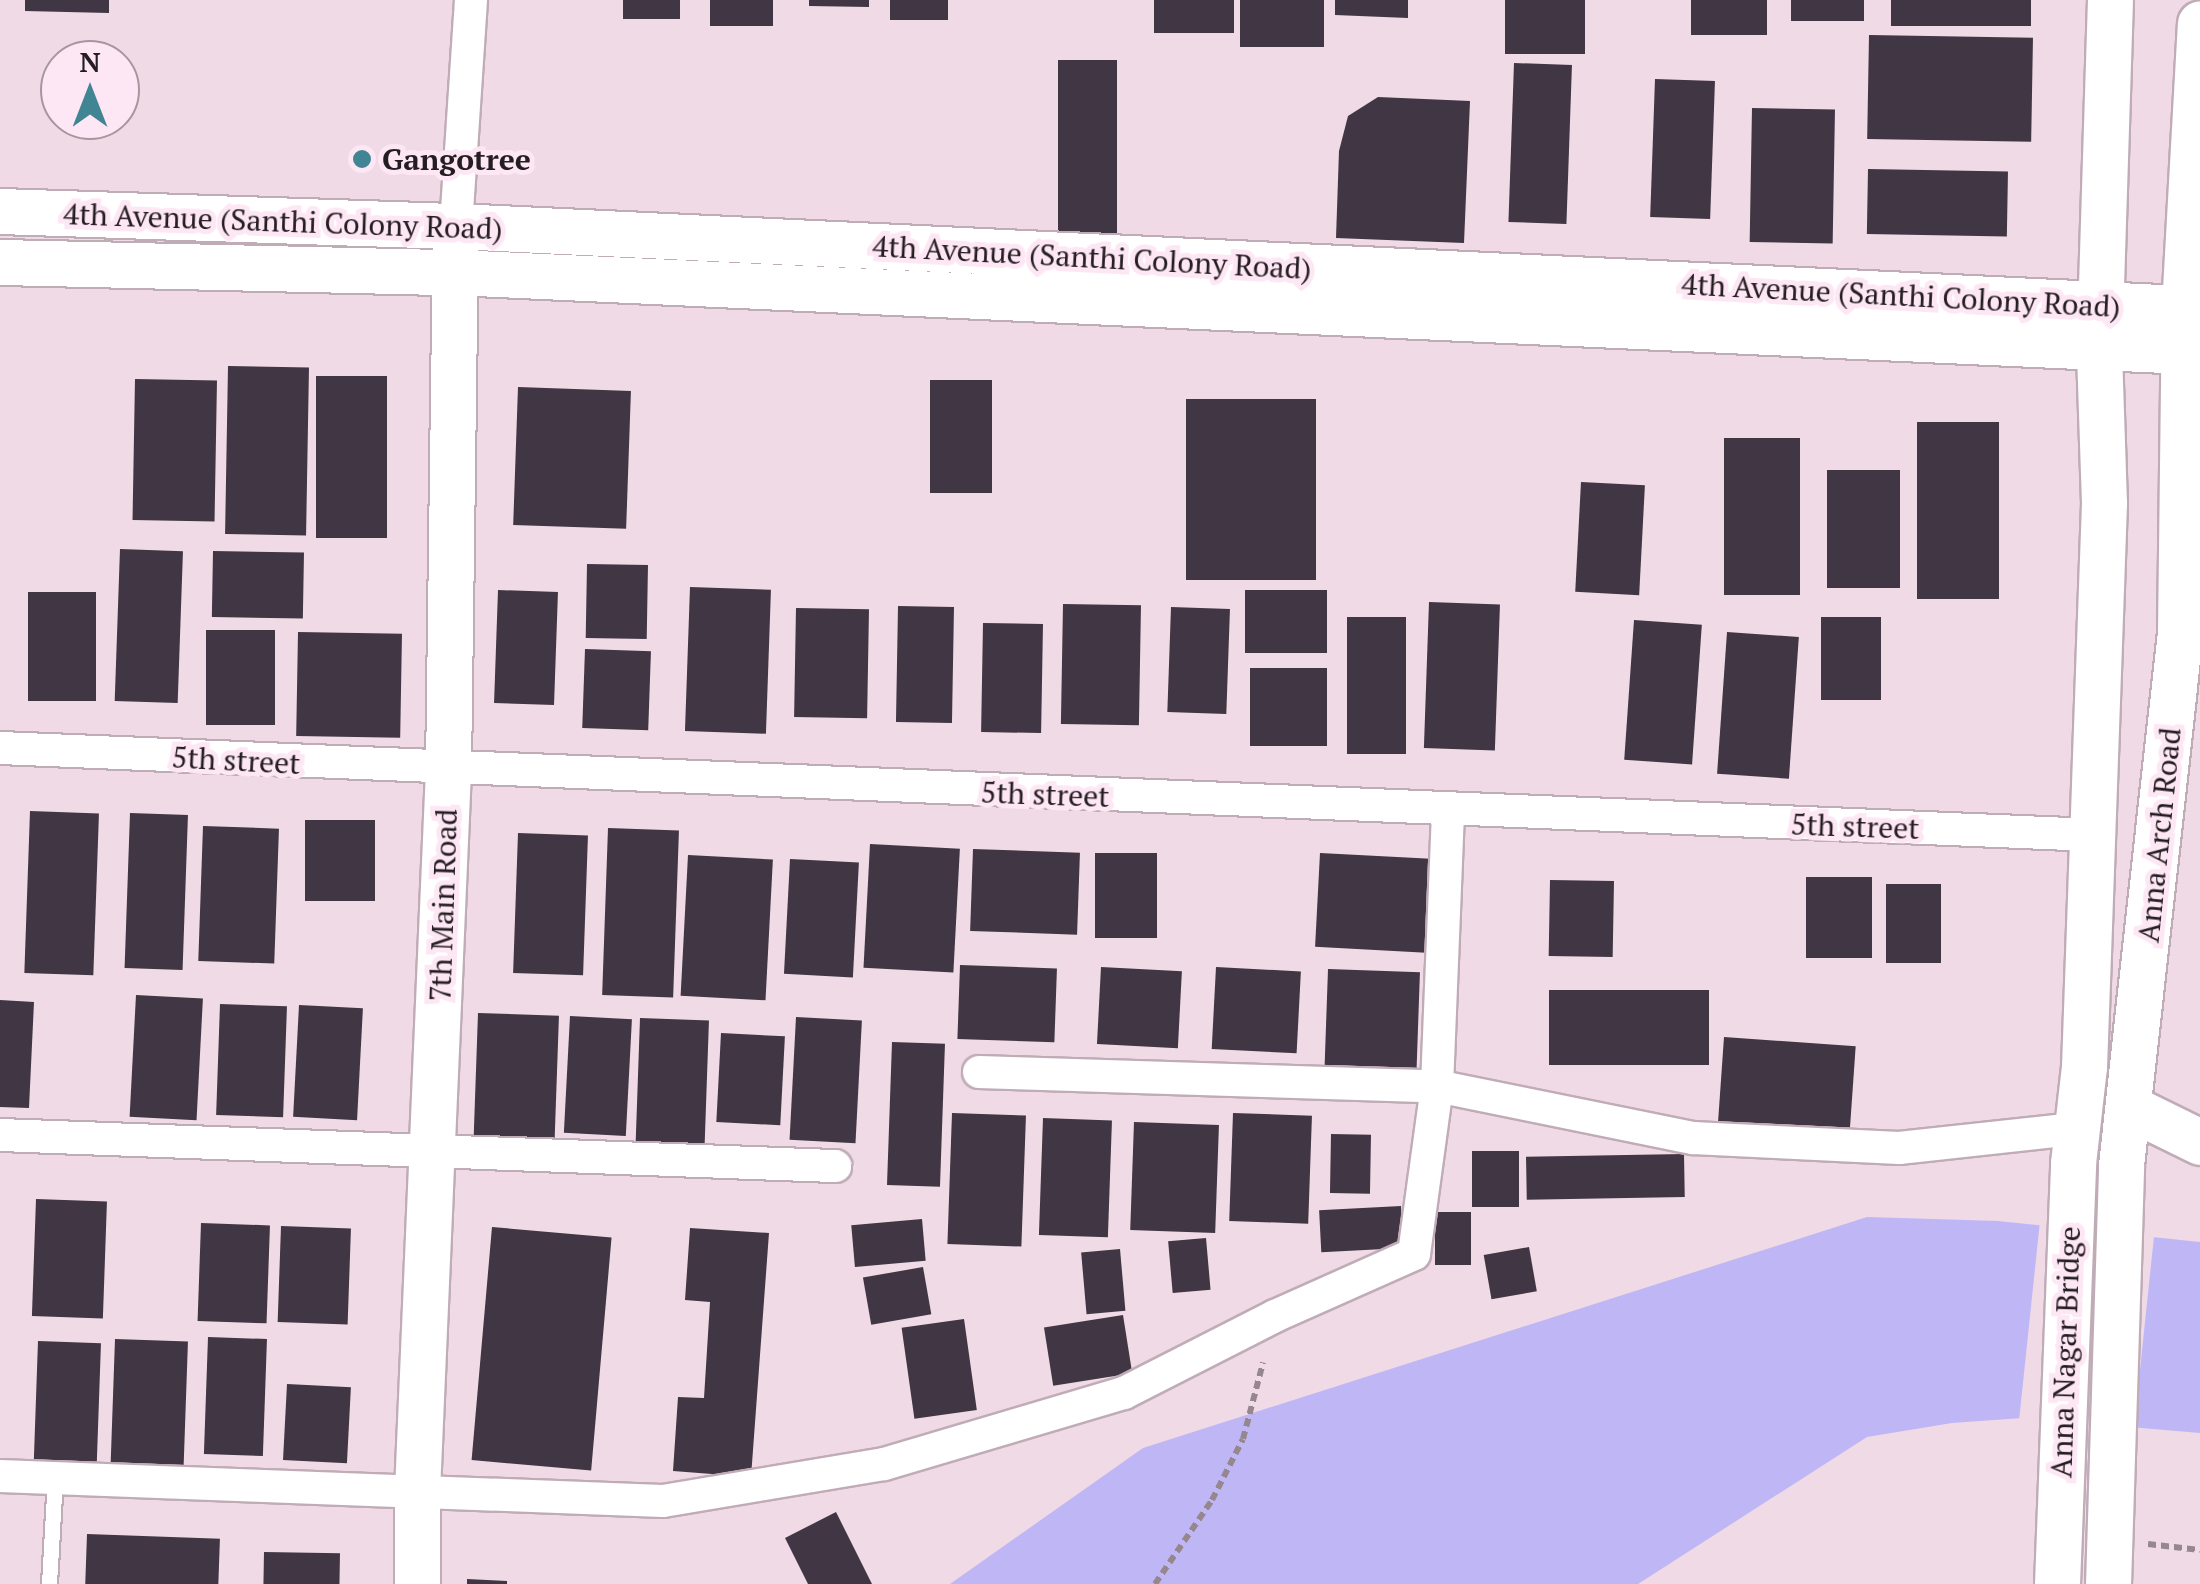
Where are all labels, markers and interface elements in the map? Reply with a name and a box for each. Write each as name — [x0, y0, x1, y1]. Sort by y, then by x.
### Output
north arrow — [40, 40, 140, 140]
text: N — [79, 43, 101, 80]
place label: Gangotree — [382, 141, 531, 177]
marker: Gangotree — [351, 148, 373, 170]
street label: 4th Avenue (Santhi Colony Road) — [62, 195, 504, 247]
street label: 4th Avenue (Santhi Colony Road) — [871, 228, 1313, 286]
street label: 4th Avenue (Santhi Colony Road) — [1680, 266, 2122, 324]
street label: Anna Arch Road — [2130, 726, 2188, 944]
street label: 5th street — [171, 739, 301, 781]
street label: 5th street — [980, 774, 1110, 814]
street label: 5th street — [1790, 806, 1920, 846]
street label: 7th Main Road — [422, 808, 464, 1002]
street label: Anna Nagar Bridge — [2043, 1225, 2087, 1479]

